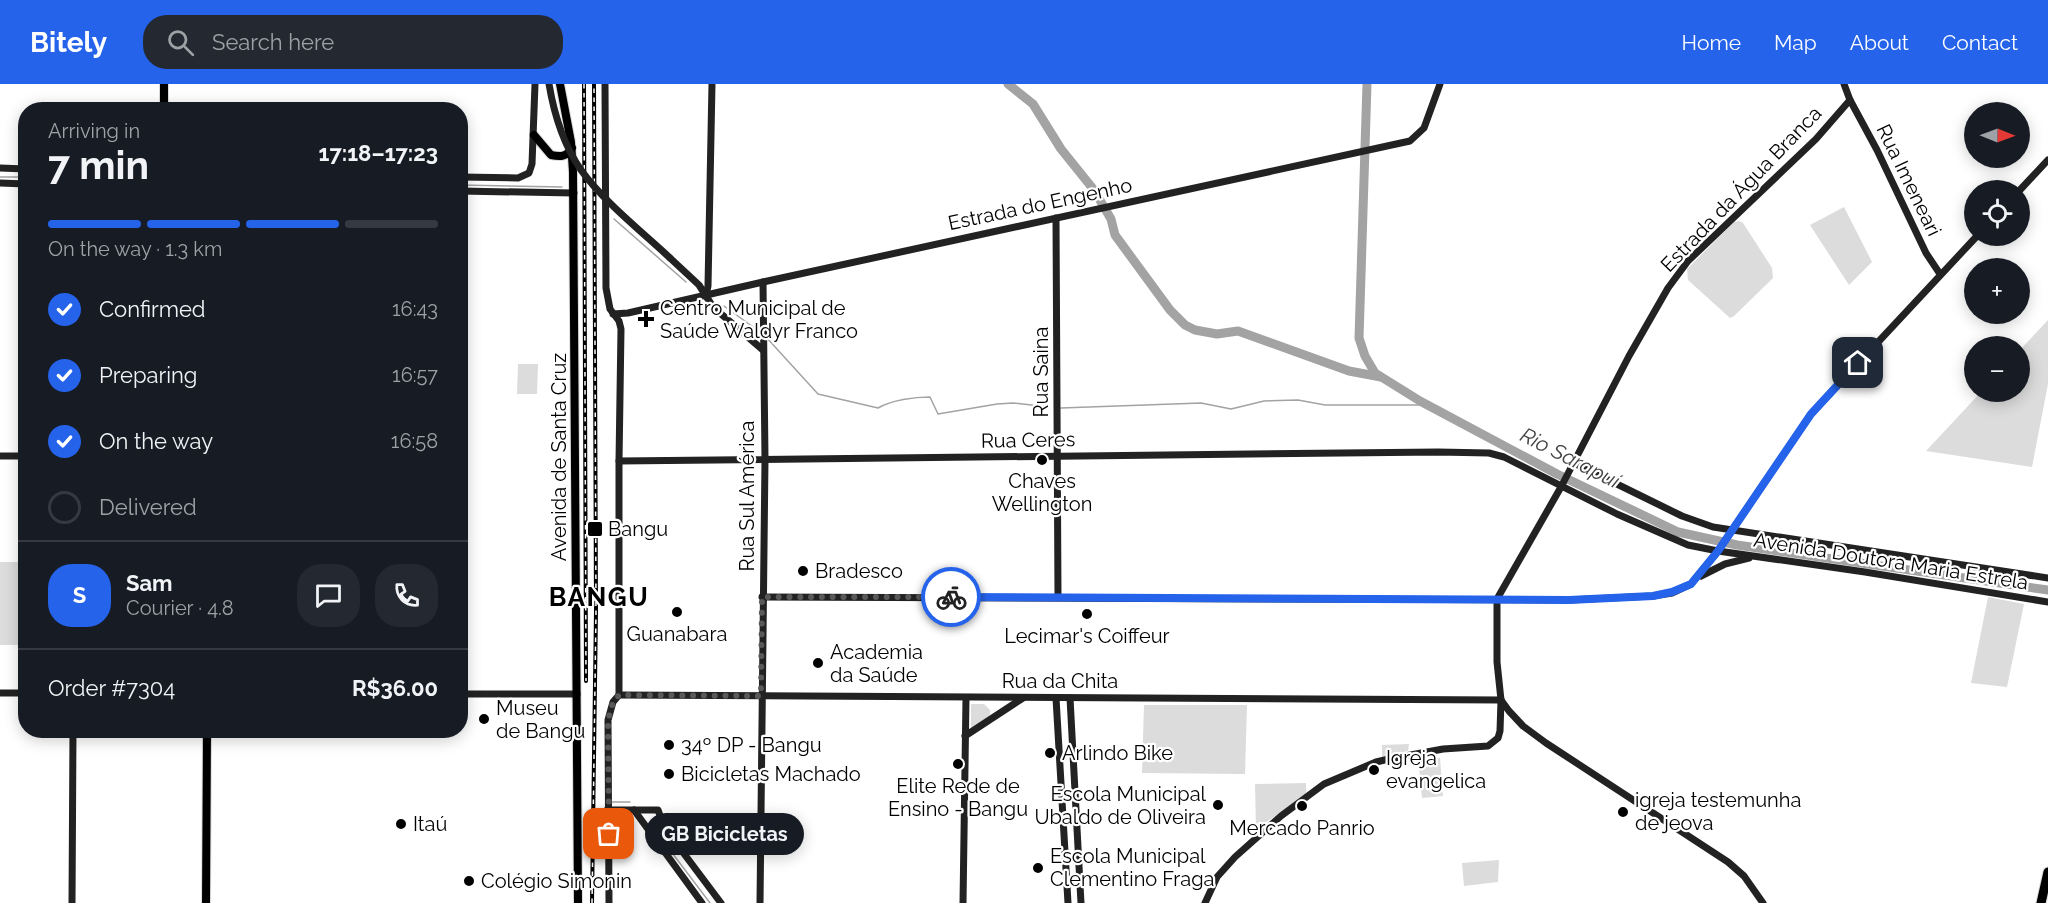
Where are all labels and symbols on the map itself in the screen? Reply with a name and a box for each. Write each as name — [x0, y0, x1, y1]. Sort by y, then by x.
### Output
street label: Estrada da Água Branca — [1656, 101, 1826, 277]
north arrow — [1964, 102, 2030, 168]
street label: Rua Imeneari — [1872, 120, 1946, 240]
street label: Estrada do Engenho — [946, 173, 1134, 235]
place label: Centro Municipal de Saúde Waldyr Franco — [660, 296, 858, 343]
marker: Centro Municipal de Saúde Waldyr Franco — [637, 310, 655, 328]
street label: Rua Saina — [1029, 327, 1053, 417]
pin — [1832, 337, 1883, 388]
street label: Avenida de Santa Cruz — [547, 353, 571, 561]
street label: Rua Sul América — [735, 420, 759, 572]
water label: Rio Sarapuí — [1516, 422, 1626, 494]
street label: Rua Ceres — [981, 427, 1075, 453]
marker: Chaves Wellington — [1035, 453, 1049, 467]
place label: Chaves Wellington — [992, 469, 1092, 516]
place label: Bangu — [608, 517, 668, 541]
marker: Bangu — [586, 520, 604, 538]
street label: Avenida Doutora Maria Estrela — [1752, 527, 2030, 595]
place label: Bradesco — [815, 559, 903, 583]
marker: Bradesco — [796, 564, 810, 578]
courier — [921, 567, 981, 627]
district label: BANGU — [549, 582, 649, 612]
marker: Guanabara — [670, 605, 684, 619]
marker: Lecimar's Coiffeur — [1080, 607, 1094, 621]
place label: Guanabara — [627, 622, 727, 646]
place label: Lecimar's Coiffeur — [1004, 624, 1170, 648]
place label: Academia da Saúde — [830, 640, 923, 687]
marker: Academia da Saúde — [811, 656, 825, 670]
street label: Rua da Chita — [1002, 669, 1118, 693]
place label: Museu de Bangu — [496, 696, 585, 743]
marker: Museu de Bangu — [477, 712, 491, 726]
place label: 34º DP - Bangu — [681, 733, 822, 757]
marker: 34º DP - Bangu — [662, 738, 676, 752]
place label: Arlindo Bike — [1062, 741, 1173, 765]
marker: Arlindo Bike — [1043, 746, 1057, 760]
place label: Igreja evangelica — [1386, 746, 1486, 793]
marker: Elite Rede de Ensino - Bangu — [951, 757, 965, 771]
place label: Bicicletas Machado — [681, 762, 861, 786]
marker: Igreja evangelica — [1367, 763, 1381, 777]
marker: Bicicletas Machado — [662, 767, 676, 781]
place label: Elite Rede de Ensino - Bangu — [888, 774, 1028, 821]
place label: Escola Municipal Ubaldo de Oliveira — [1035, 782, 1207, 829]
place label: igreja testemunha de jeova — [1635, 788, 1801, 835]
marker: Escola Municipal Ubaldo de Oliveira — [1211, 798, 1225, 812]
marker: Mercado Panrio — [1295, 799, 1309, 813]
marker: igreja testemunha de jeova — [1616, 805, 1630, 819]
pin — [583, 808, 634, 859]
place label: Itaú — [413, 812, 447, 836]
callout: GB Bicicletas — [645, 813, 804, 855]
place label: Mercado Panrio — [1229, 816, 1375, 840]
marker: Itaú — [394, 817, 408, 831]
place label: Escola Municipal Clementino Fraga — [1050, 844, 1214, 891]
marker: Escola Municipal Clementino Fraga — [1031, 861, 1045, 875]
place label: Colégio Simonin — [481, 869, 632, 893]
marker: Colégio Simonin — [462, 874, 476, 888]

